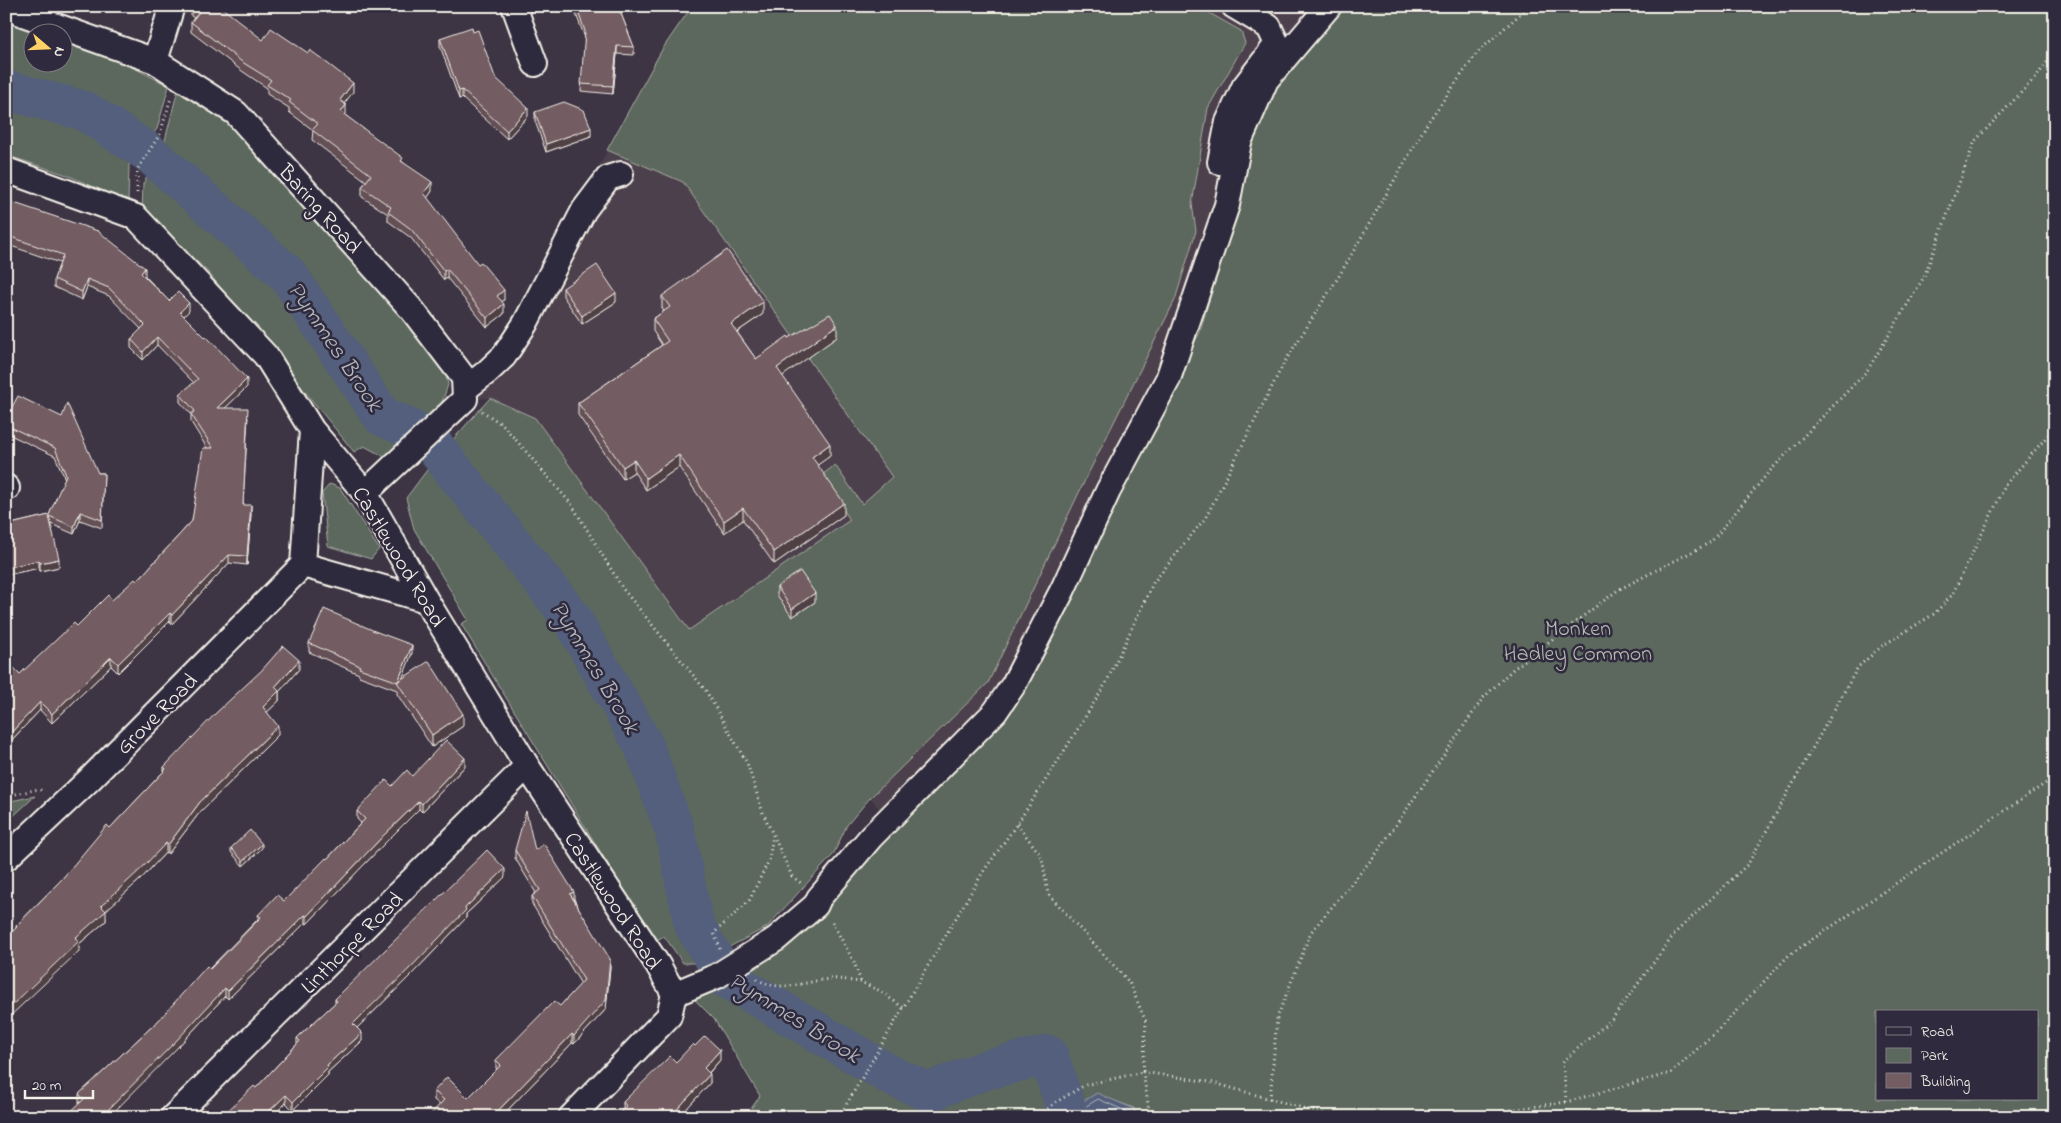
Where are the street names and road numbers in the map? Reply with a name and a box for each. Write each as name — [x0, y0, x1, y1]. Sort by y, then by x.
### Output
street label: Baring Road — [268, 157, 368, 263]
street label: Castlewood Road — [343, 481, 452, 634]
street label: Grove Road — [110, 667, 206, 763]
street label: Castlewood Road — [555, 826, 668, 977]
street label: Linthorpe Road — [294, 885, 412, 1003]

